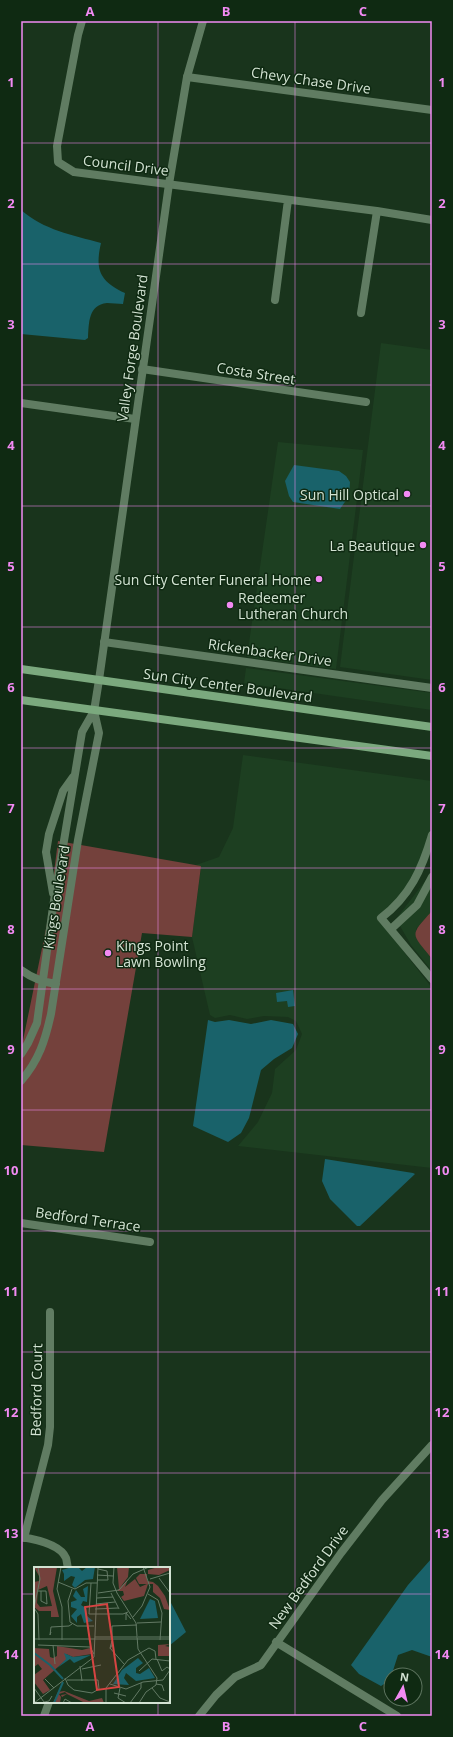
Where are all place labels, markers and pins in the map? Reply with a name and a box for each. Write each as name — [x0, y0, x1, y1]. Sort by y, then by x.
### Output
place label: Sun Hill Optical — [300, 485, 399, 504]
marker: Sun Hill Optical — [402, 489, 412, 499]
place label: La Beautique — [329, 536, 415, 555]
marker: La Beautique — [418, 540, 428, 550]
place label: Sun City Center Funeral Home — [115, 570, 311, 589]
marker: Sun City Center Funeral Home — [314, 574, 324, 584]
place label: Redeemer Lutheran Church — [238, 588, 348, 623]
marker: Redeemer Lutheran Church — [225, 600, 235, 610]
place label: Kings Point Lawn Bowling — [116, 936, 206, 971]
marker: Kings Point Lawn Bowling — [103, 948, 113, 958]

